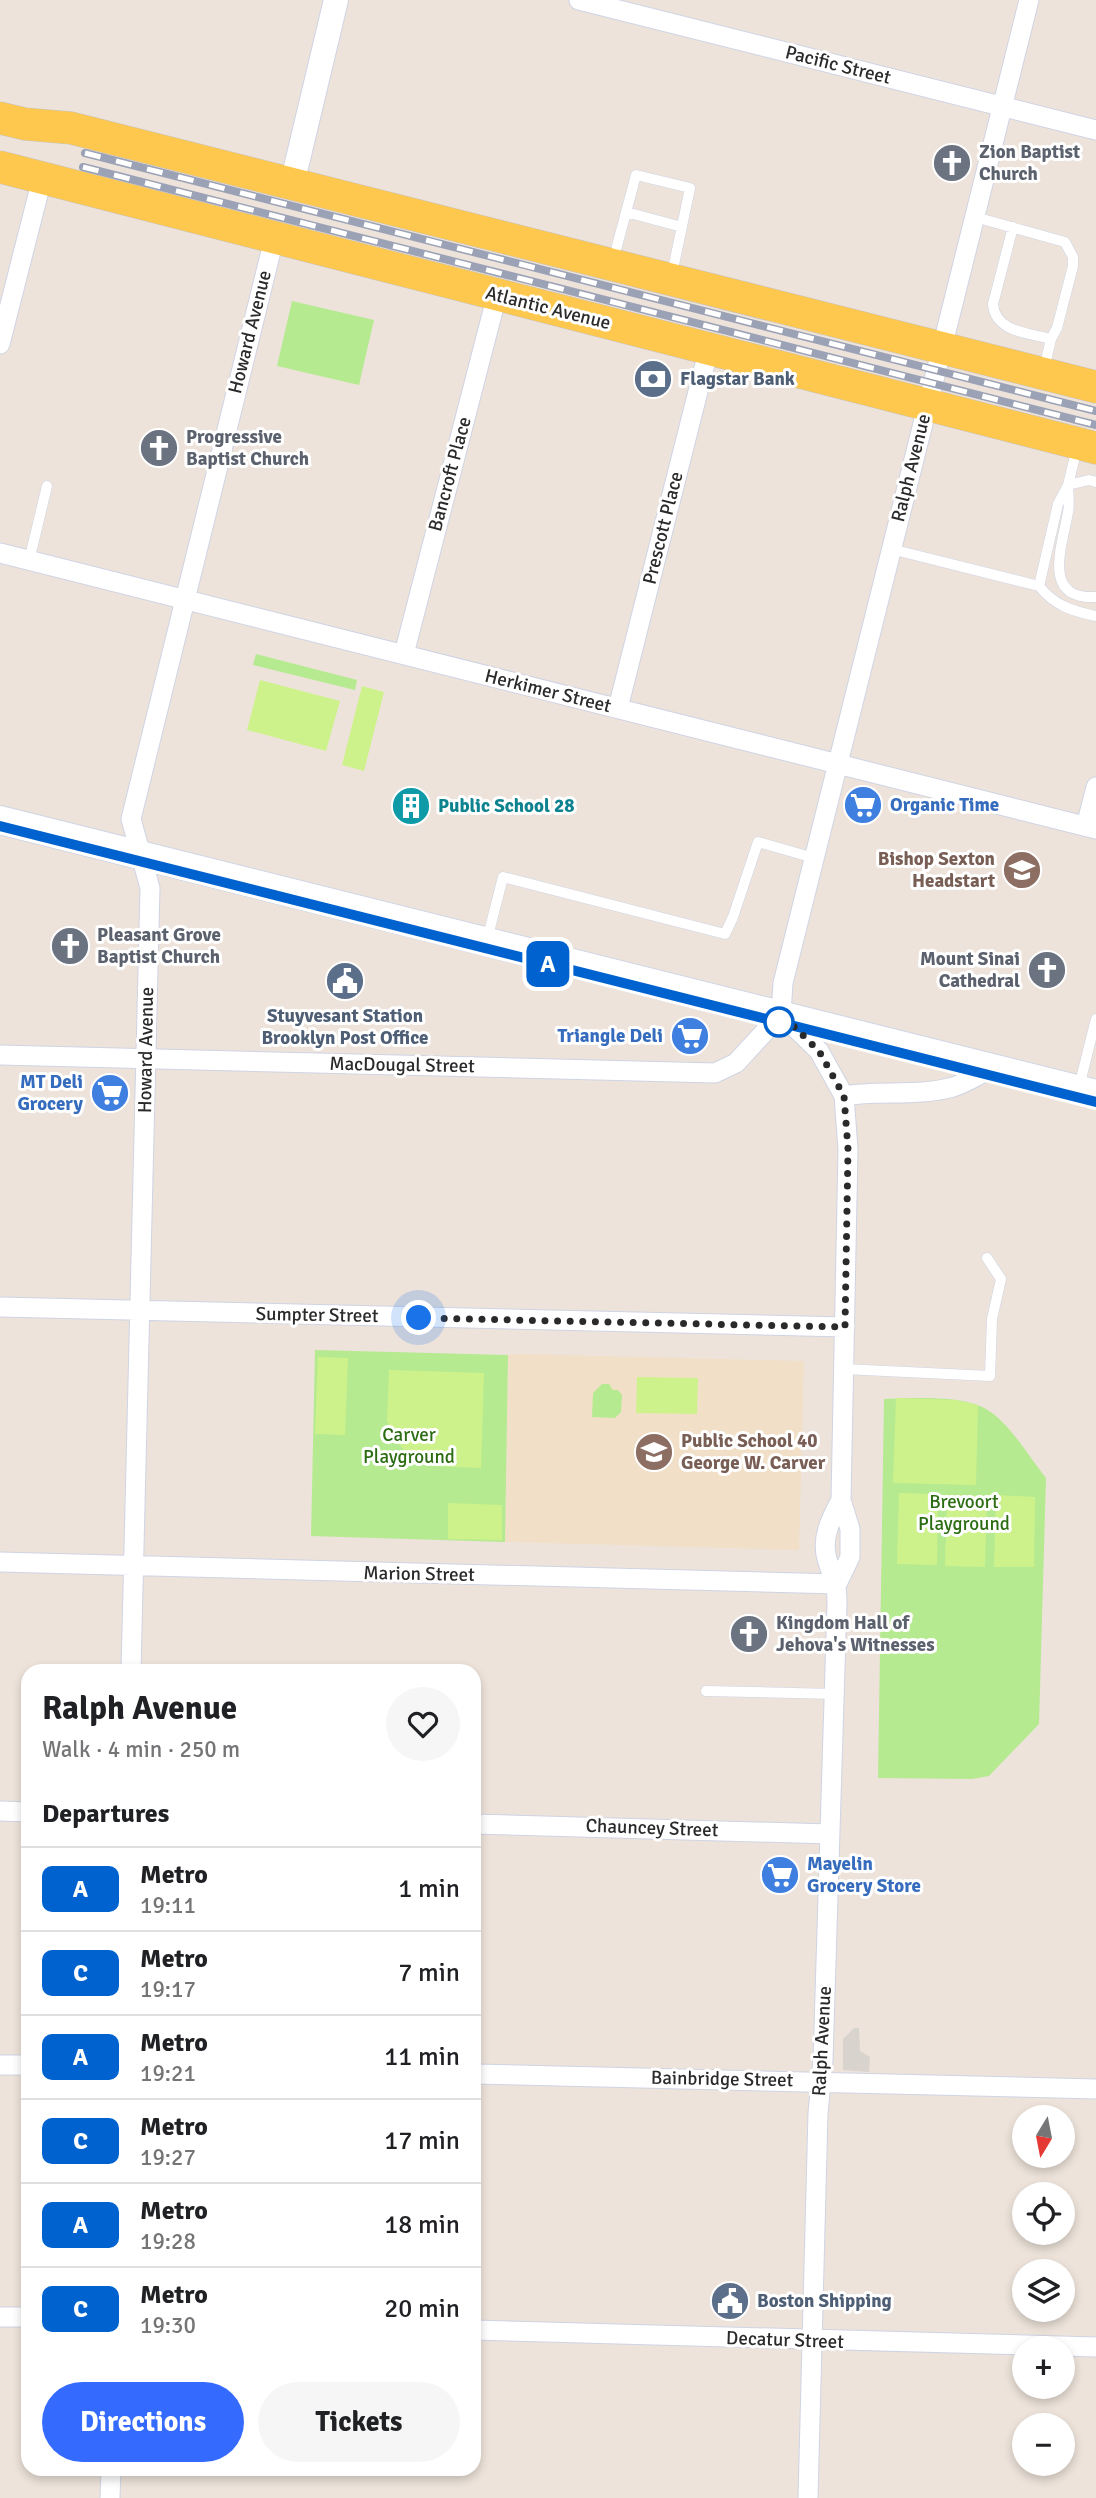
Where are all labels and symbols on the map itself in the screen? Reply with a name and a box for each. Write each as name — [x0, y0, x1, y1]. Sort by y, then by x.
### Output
street label: Pacific Street — [783, 40, 894, 90]
place label: Zion Baptist Church — [979, 140, 1080, 186]
church icon: Zion Baptist Church — [931, 142, 973, 184]
street label: Howard Avenue — [223, 268, 277, 396]
street label: Atlantic Avenue — [483, 281, 613, 335]
bank icon: Flagstar Bank — [632, 358, 674, 400]
place label: Flagstar Bank — [680, 367, 795, 391]
street label: Ralph Avenue — [886, 411, 936, 525]
street label: Bancroft Place — [423, 414, 477, 534]
place label: Progressive Baptist Church — [186, 425, 309, 471]
church icon: Progressive Baptist Church — [138, 427, 180, 469]
street label: Prescott Place — [637, 469, 689, 587]
street label: Herkimer Street — [482, 664, 614, 718]
supermarket icon: Organic Time — [842, 784, 884, 826]
building icon: Public School 28 — [390, 785, 432, 827]
place label: Organic Time — [890, 793, 999, 817]
place label: Public School 28 — [438, 794, 575, 818]
place label: Bishop Sexton Headstart — [878, 847, 995, 893]
school or university icon: Bishop Sexton Headstart — [1001, 849, 1043, 891]
place label: Pleasant Grove Baptist Church — [97, 923, 221, 969]
church icon: Pleasant Grove Baptist Church — [49, 925, 91, 967]
line badge: A — [525, 941, 571, 987]
place label: Mount Sinai Cathedral — [920, 947, 1020, 993]
church icon: Mount Sinai Cathedral — [1026, 949, 1068, 991]
public building icon: Stuyvesant Station Brooklyn Post Office — [324, 960, 366, 1002]
street label: Howard Avenue — [133, 987, 159, 1113]
place label: Stuyvesant Station Brooklyn Post Office — [261, 1004, 429, 1050]
unlabelled marker — [764, 1007, 794, 1037]
supermarket icon: Triangle Deli — [669, 1015, 711, 1057]
place label: Triangle Deli — [557, 1024, 663, 1048]
street label: MacDougal Street — [329, 1052, 475, 1078]
place label: MT Deli Grocery — [17, 1070, 84, 1116]
supermarket icon: MT Deli Grocery — [89, 1072, 131, 1114]
your location — [401, 1300, 436, 1335]
street label: Sumpter Street — [255, 1302, 379, 1328]
park label: Carver Playground — [363, 1423, 455, 1469]
place label: Public School 40 George W. Carver — [681, 1429, 826, 1475]
school or university icon: Public School 40 George W. Carver — [633, 1431, 675, 1473]
park label: Brevoort Playground — [918, 1490, 1010, 1536]
street label: Marion Street — [363, 1561, 475, 1587]
place label: Kingdom Hall of Jehova's Witnesses — [776, 1611, 935, 1657]
church icon: Kingdom Hall of Jehova's Witnesses — [728, 1613, 770, 1655]
street label: Chauncey Street — [585, 1814, 719, 1842]
place label: Mayelin Grocery Store — [807, 1852, 921, 1898]
supermarket icon: Mayelin Grocery Store — [759, 1854, 801, 1896]
street label: Ralph Avenue — [807, 1985, 837, 2097]
street label: Bainbridge Street — [651, 2066, 794, 2092]
north arrow — [1012, 2105, 1074, 2168]
public building icon: Boston Shipping — [709, 2280, 751, 2322]
place label: Boston Shipping — [757, 2289, 892, 2313]
street label: Decatur Street — [726, 2326, 845, 2354]

